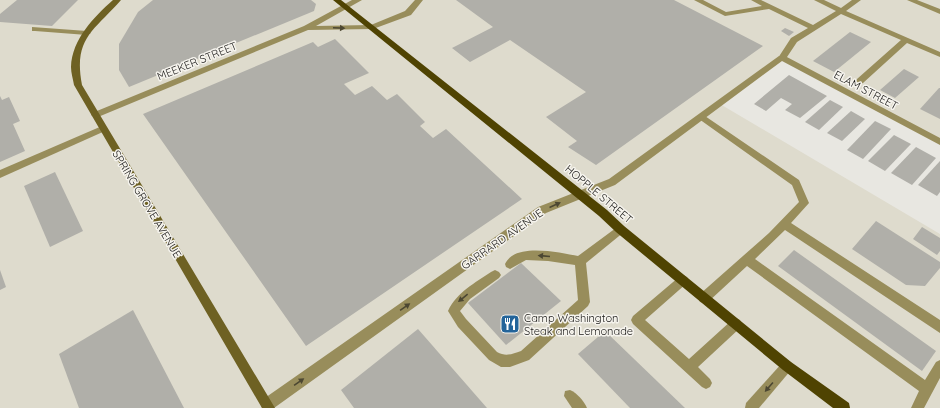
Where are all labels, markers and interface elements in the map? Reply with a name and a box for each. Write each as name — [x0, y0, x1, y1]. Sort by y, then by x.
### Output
one-way arrow — [333, 24, 345, 31]
street label: MEEKER STREET — [155, 38, 239, 83]
street label: ELAM STREET — [832, 67, 901, 113]
street label: SPRING GROVE AVENUE — [109, 148, 185, 260]
street label: HOPPLE STREET — [562, 162, 636, 227]
one-way arrow — [549, 202, 560, 208]
street label: GARRARD AVENUE — [458, 206, 546, 272]
one-way arrow — [538, 252, 550, 259]
one-way arrow — [458, 294, 468, 303]
one-way arrow — [399, 303, 410, 311]
place label: Camp Washington Steak and Lemonade — [524, 311, 633, 338]
restaurant icon: Camp Washington Steak and Lemonade — [499, 313, 521, 335]
one-way arrow — [293, 378, 304, 386]
one-way arrow — [764, 382, 774, 392]

